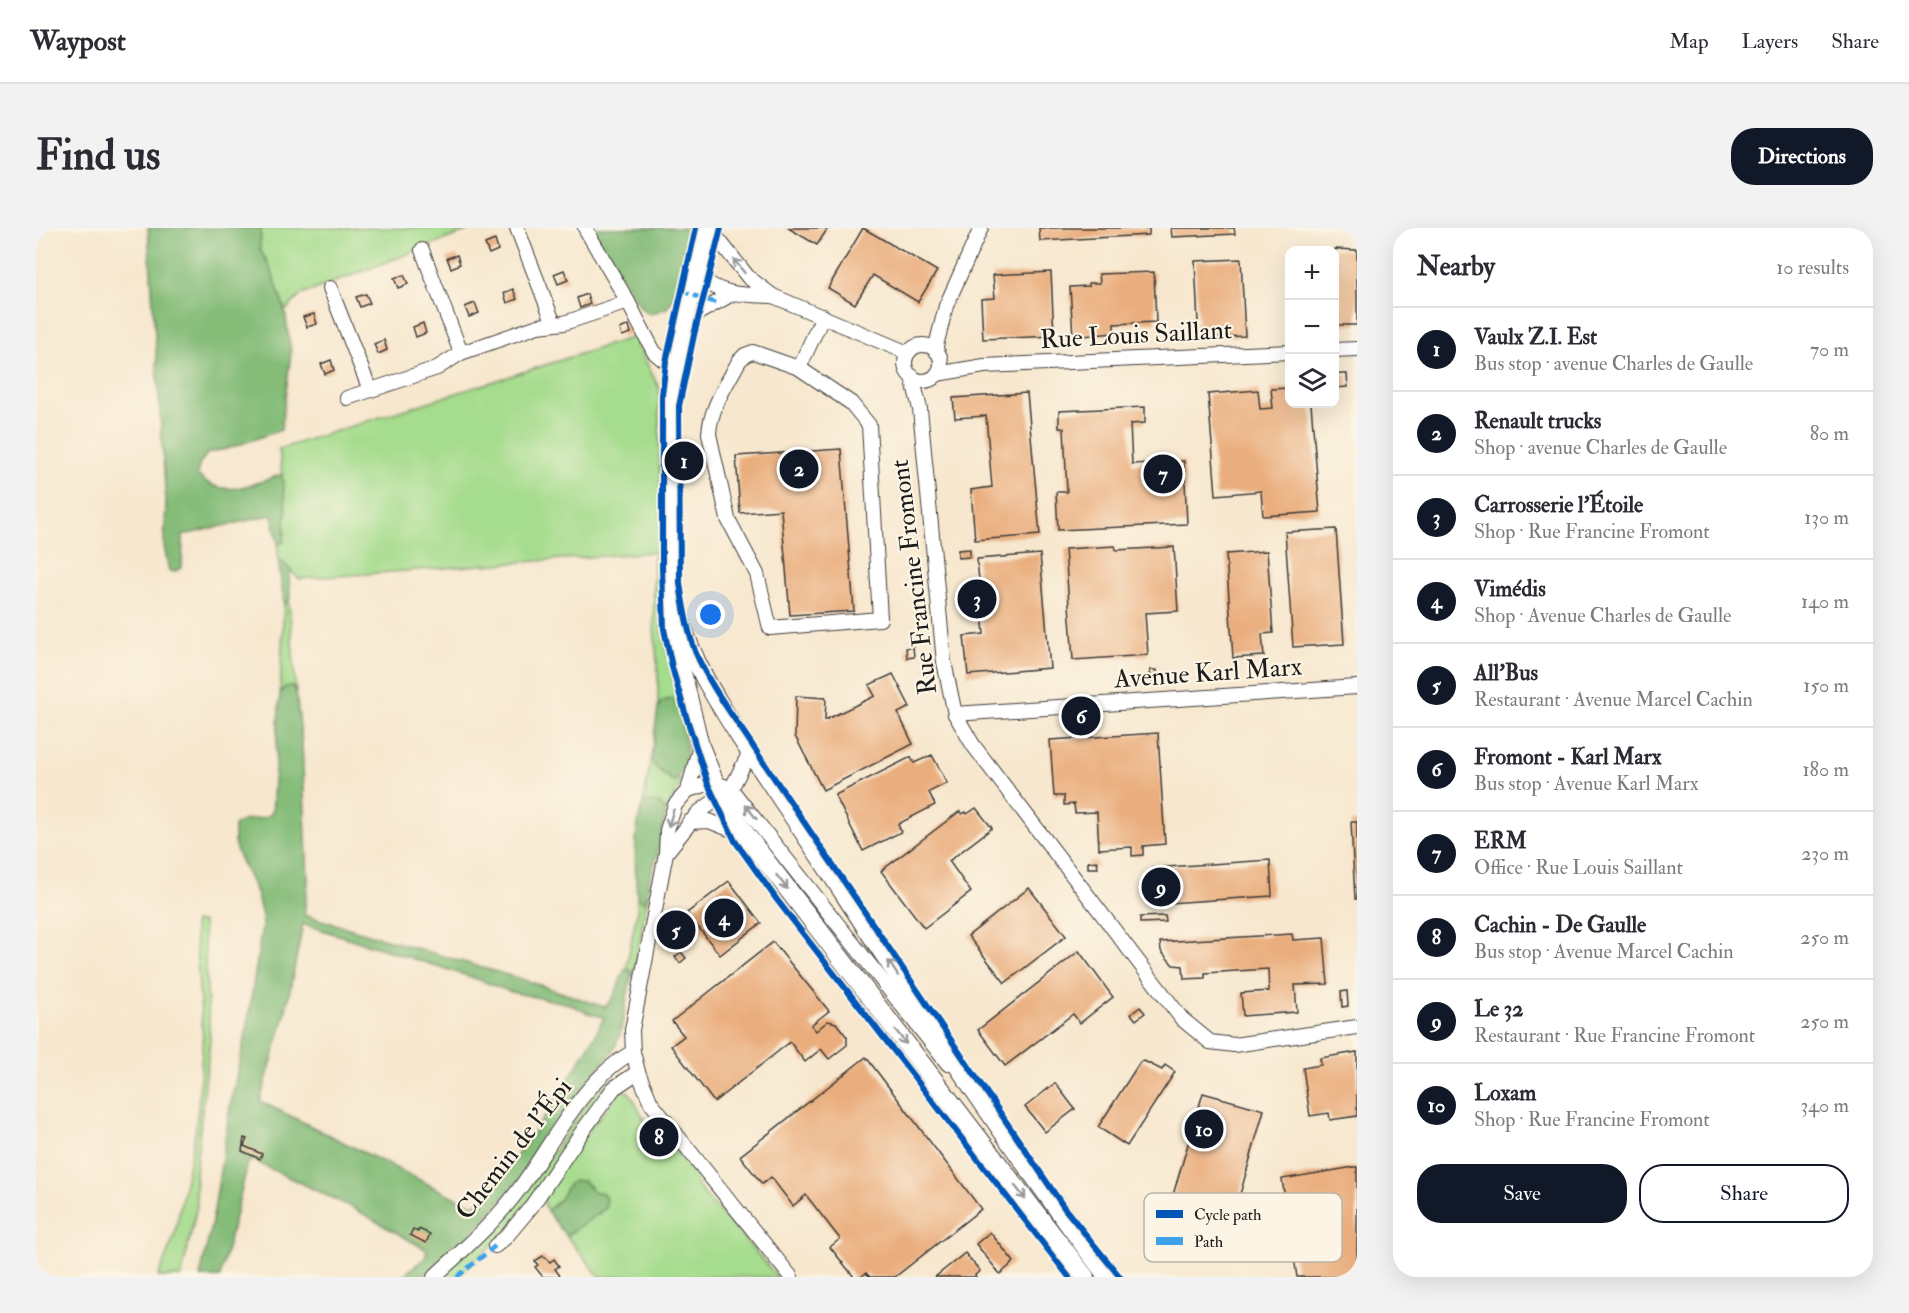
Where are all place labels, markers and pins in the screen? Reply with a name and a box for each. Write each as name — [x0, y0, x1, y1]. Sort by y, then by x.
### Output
pin: 1 — [664, 438, 704, 484]
pin: 2 — [780, 446, 819, 492]
pin: 7 — [1144, 452, 1182, 496]
pin: 3 — [958, 576, 996, 622]
pin: 6 — [1062, 694, 1100, 738]
pin: 9 — [1142, 864, 1180, 910]
pin: 4 — [704, 896, 744, 940]
pin: 5 — [656, 908, 696, 952]
pin: 10 — [1184, 1106, 1224, 1152]
pin: 8 — [640, 1114, 678, 1160]

